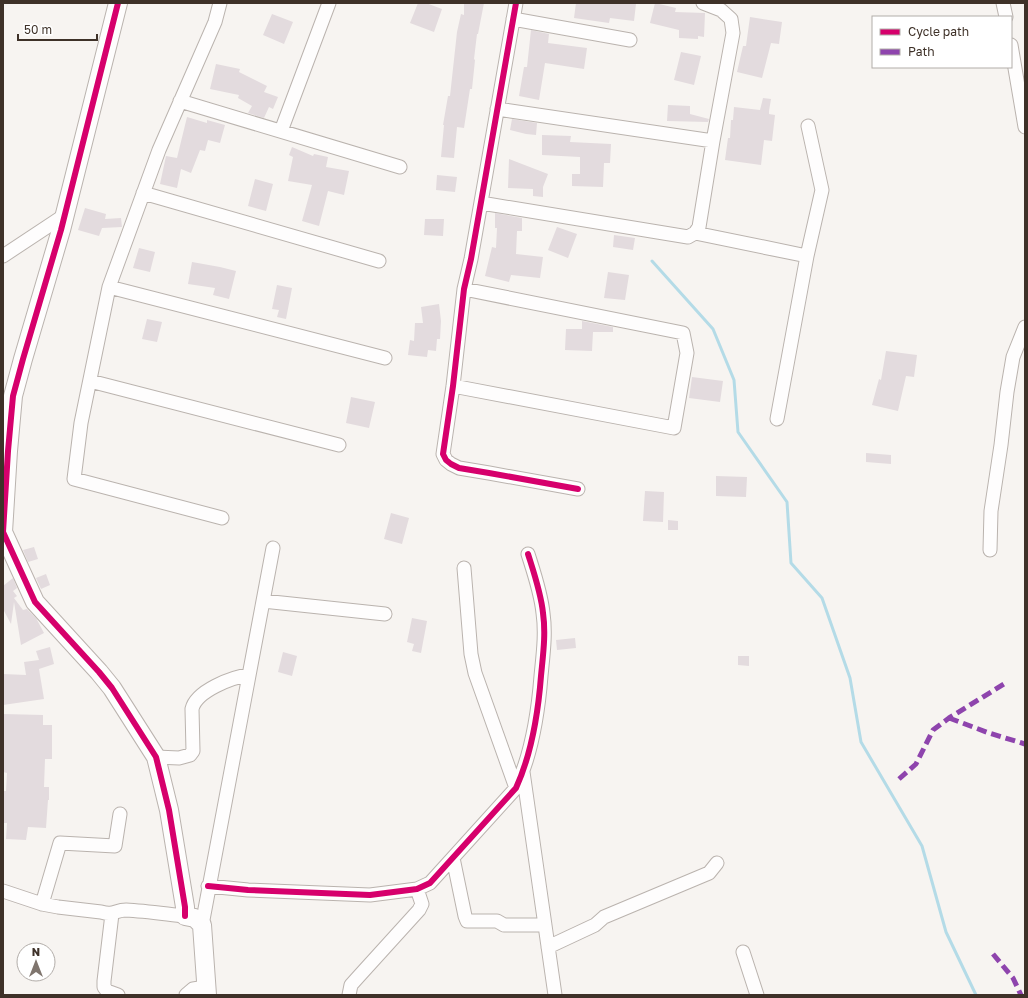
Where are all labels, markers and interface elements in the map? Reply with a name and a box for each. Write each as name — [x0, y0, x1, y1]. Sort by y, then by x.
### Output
scale bar — [18, 16, 97, 42]
legend — [872, 16, 1012, 68]
text: 50 m — [24, 22, 52, 37]
text: Cycle path — [908, 24, 969, 39]
text: Path — [908, 44, 935, 59]
north arrow — [16, 942, 56, 982]
text: N — [32, 945, 40, 958]

